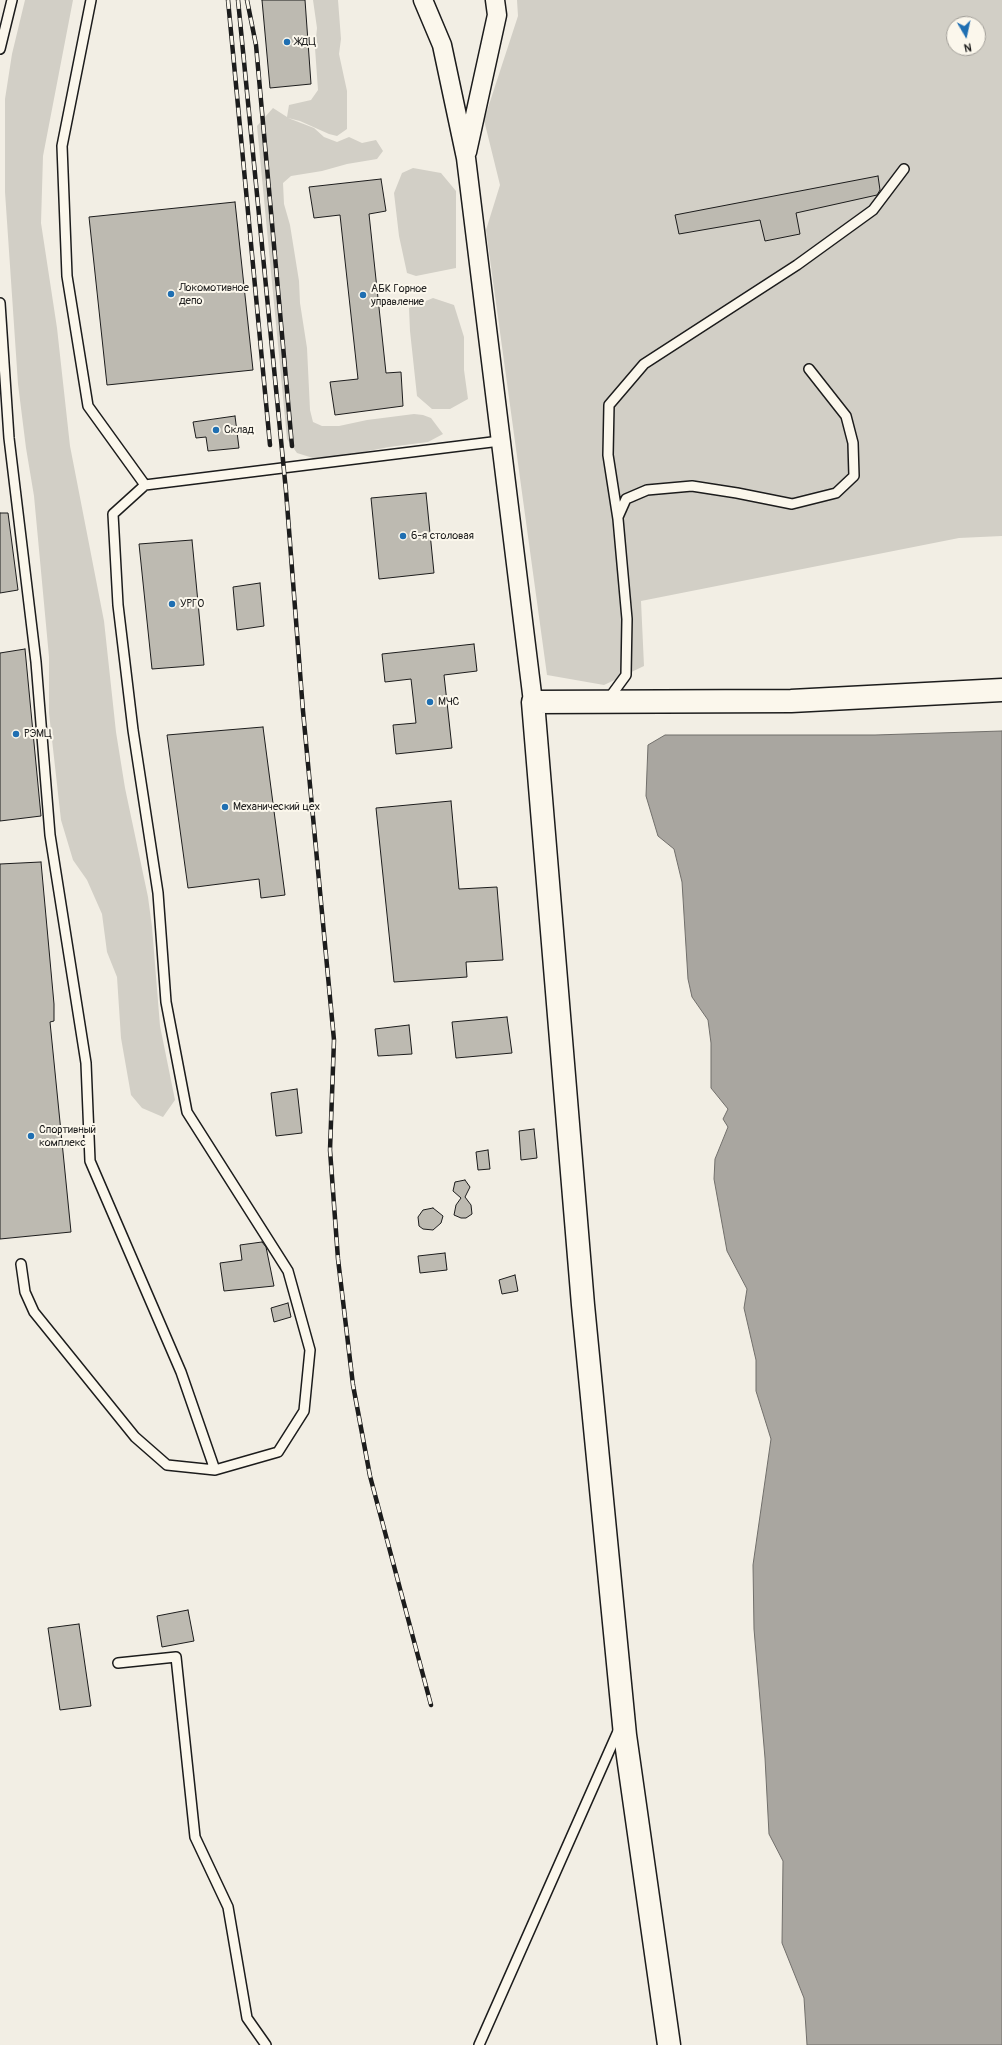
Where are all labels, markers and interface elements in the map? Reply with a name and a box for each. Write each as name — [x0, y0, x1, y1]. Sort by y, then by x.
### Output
north arrow — [946, 16, 986, 56]
place label: ЖДЦ — [295, 35, 316, 49]
marker: ЖДЦ — [282, 37, 292, 47]
text: N — [963, 40, 972, 54]
place label: Локомотивное депо — [179, 281, 249, 307]
place label: АБК Горное управление — [371, 282, 427, 308]
marker: Локомотивное депо — [166, 289, 176, 299]
marker: АБК Горное управление — [358, 290, 368, 300]
place label: Склад — [224, 423, 254, 437]
marker: Склад — [211, 425, 221, 435]
place label: 6-я столовая — [411, 529, 474, 543]
marker: 6-я столовая — [398, 531, 408, 541]
place label: УРГО — [180, 597, 204, 611]
marker: УРГО — [167, 599, 177, 609]
place label: МЧС — [438, 695, 459, 709]
marker: МЧС — [425, 697, 435, 707]
place label: РЭМЦ — [24, 727, 52, 741]
marker: РЭМЦ — [11, 729, 21, 739]
place label: Механический цех — [233, 800, 320, 814]
marker: Механический цех — [220, 802, 230, 812]
place label: Спортивный комплекс — [39, 1123, 96, 1149]
marker: Спортивный комплекс — [26, 1131, 36, 1141]

